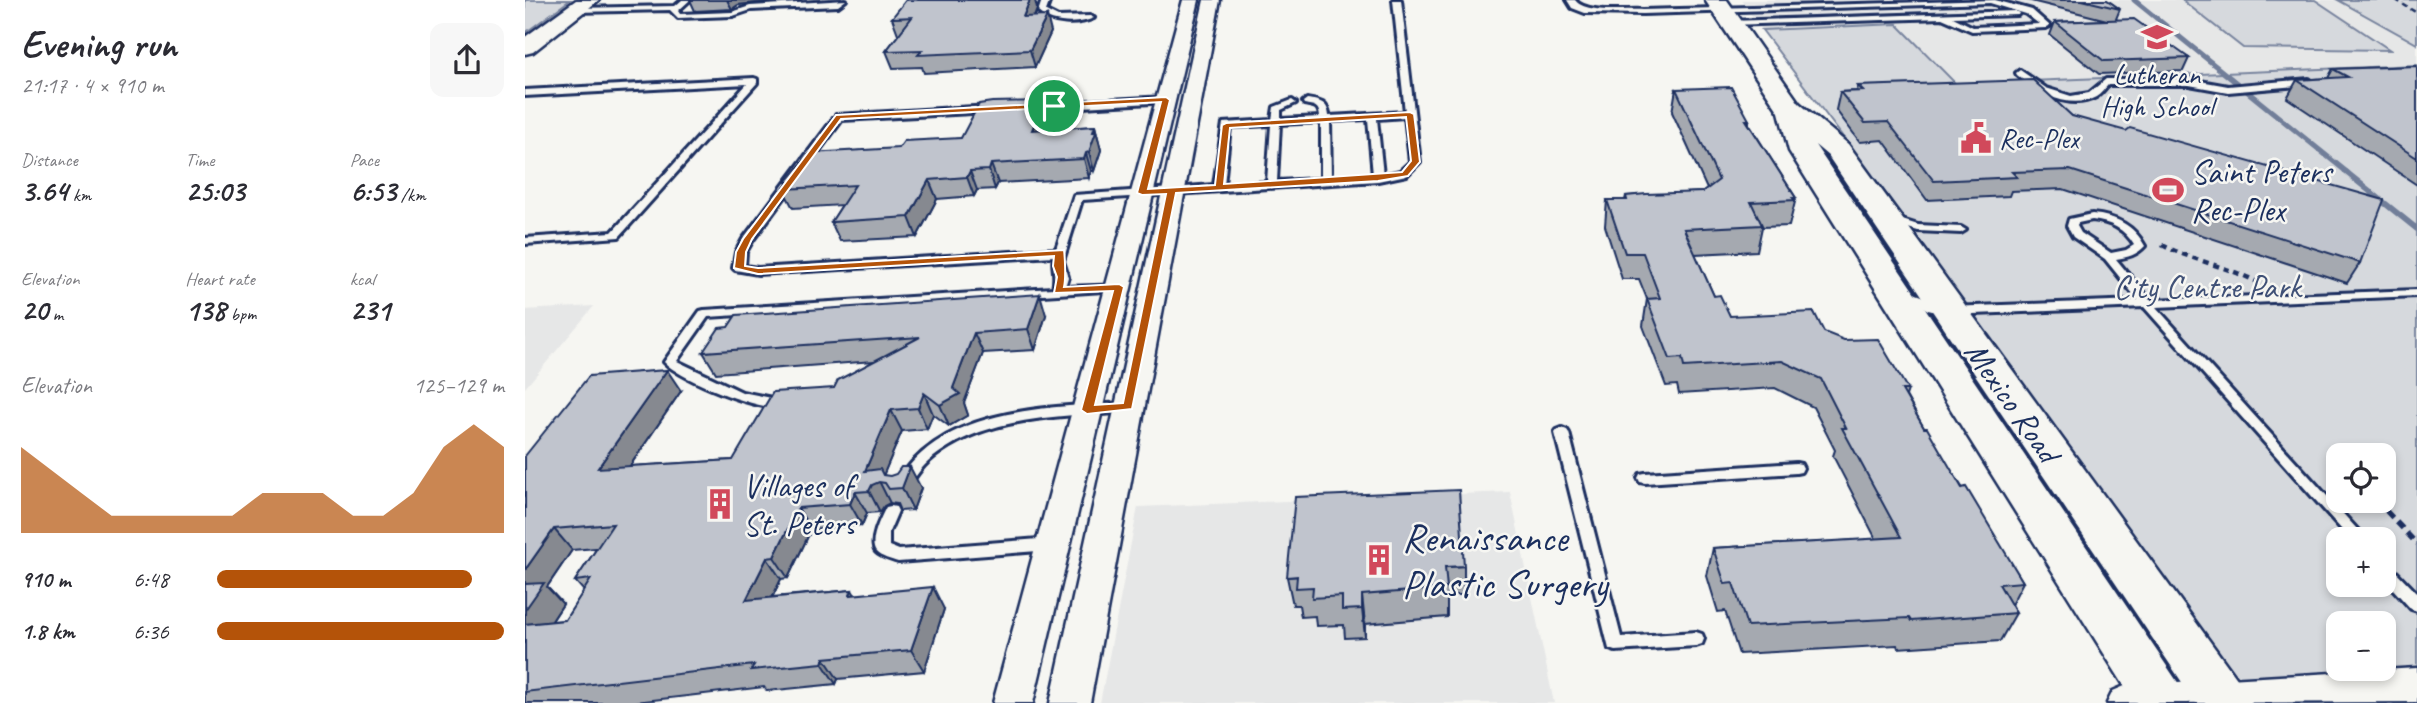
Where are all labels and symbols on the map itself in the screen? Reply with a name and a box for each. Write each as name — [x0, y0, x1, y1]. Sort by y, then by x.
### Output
school or university icon: Lutheran High School — [2140, 20, 2174, 54]
place label: Lutheran High School — [2101, 57, 2218, 124]
pin — [1024, 76, 1084, 136]
public building icon: Rec-Plex — [1959, 121, 1993, 155]
place label: Rec-Plex — [1999, 121, 2081, 156]
place label: Saint Peters Rec-Plex — [2191, 151, 2334, 231]
sports icon: Saint Peters Rec-Plex — [2151, 173, 2185, 207]
park label: City Centre Park — [2113, 266, 2304, 308]
street label: Mexico Road — [1955, 333, 2072, 474]
place label: Villages of St. Peters — [743, 465, 859, 545]
building icon: Villages of St. Peters — [703, 487, 737, 521]
place label: Renaissance Plastic Surgery — [1402, 513, 1610, 609]
building icon: Renaissance Plastic Surgery — [1362, 543, 1396, 577]

